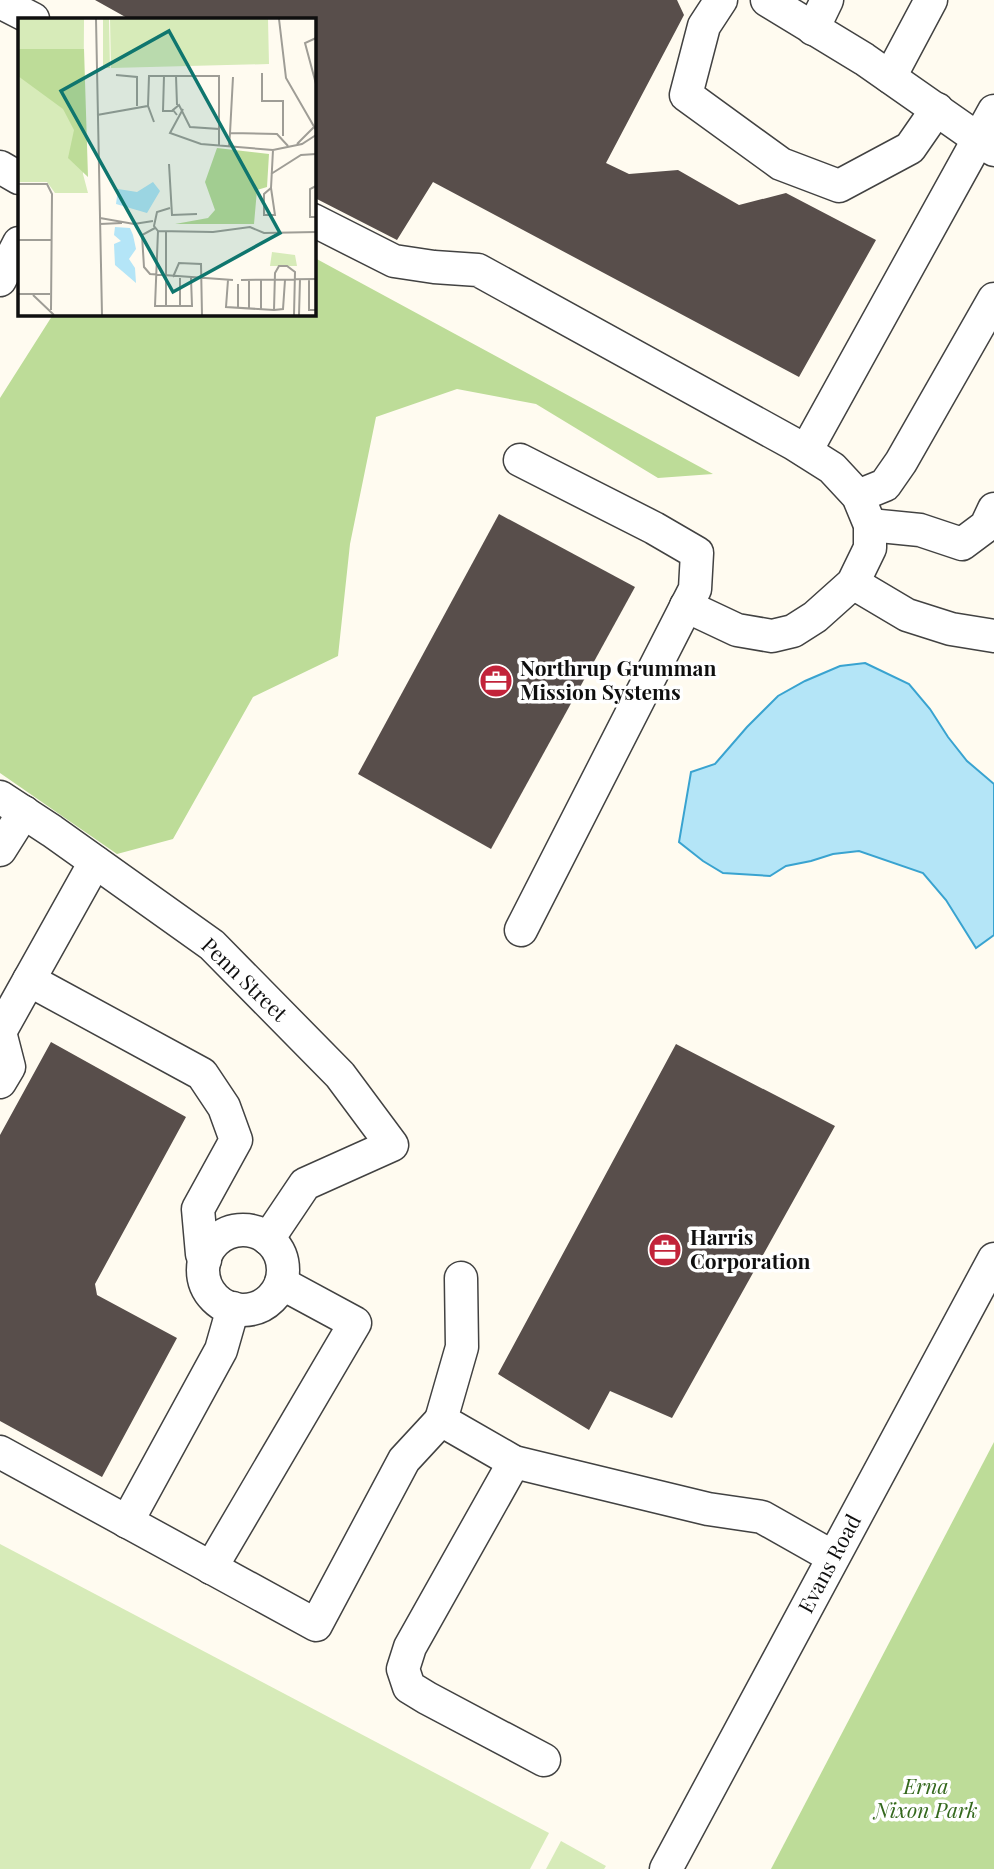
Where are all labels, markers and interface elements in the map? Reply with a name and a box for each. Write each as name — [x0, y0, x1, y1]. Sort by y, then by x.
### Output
inset map — [18, 18, 315, 315]
place label: Northrup Grumman Mission Systems — [520, 653, 716, 705]
office icon: Northrup Grumman Mission Systems — [477, 662, 515, 700]
street label: Penn Street — [196, 931, 295, 1027]
place label: Harris Corporation — [690, 1222, 810, 1274]
office icon: Harris Corporation — [646, 1231, 684, 1269]
street label: Evans Road — [790, 1509, 866, 1617]
park label: Erna Nixon Park — [872, 1771, 978, 1823]

